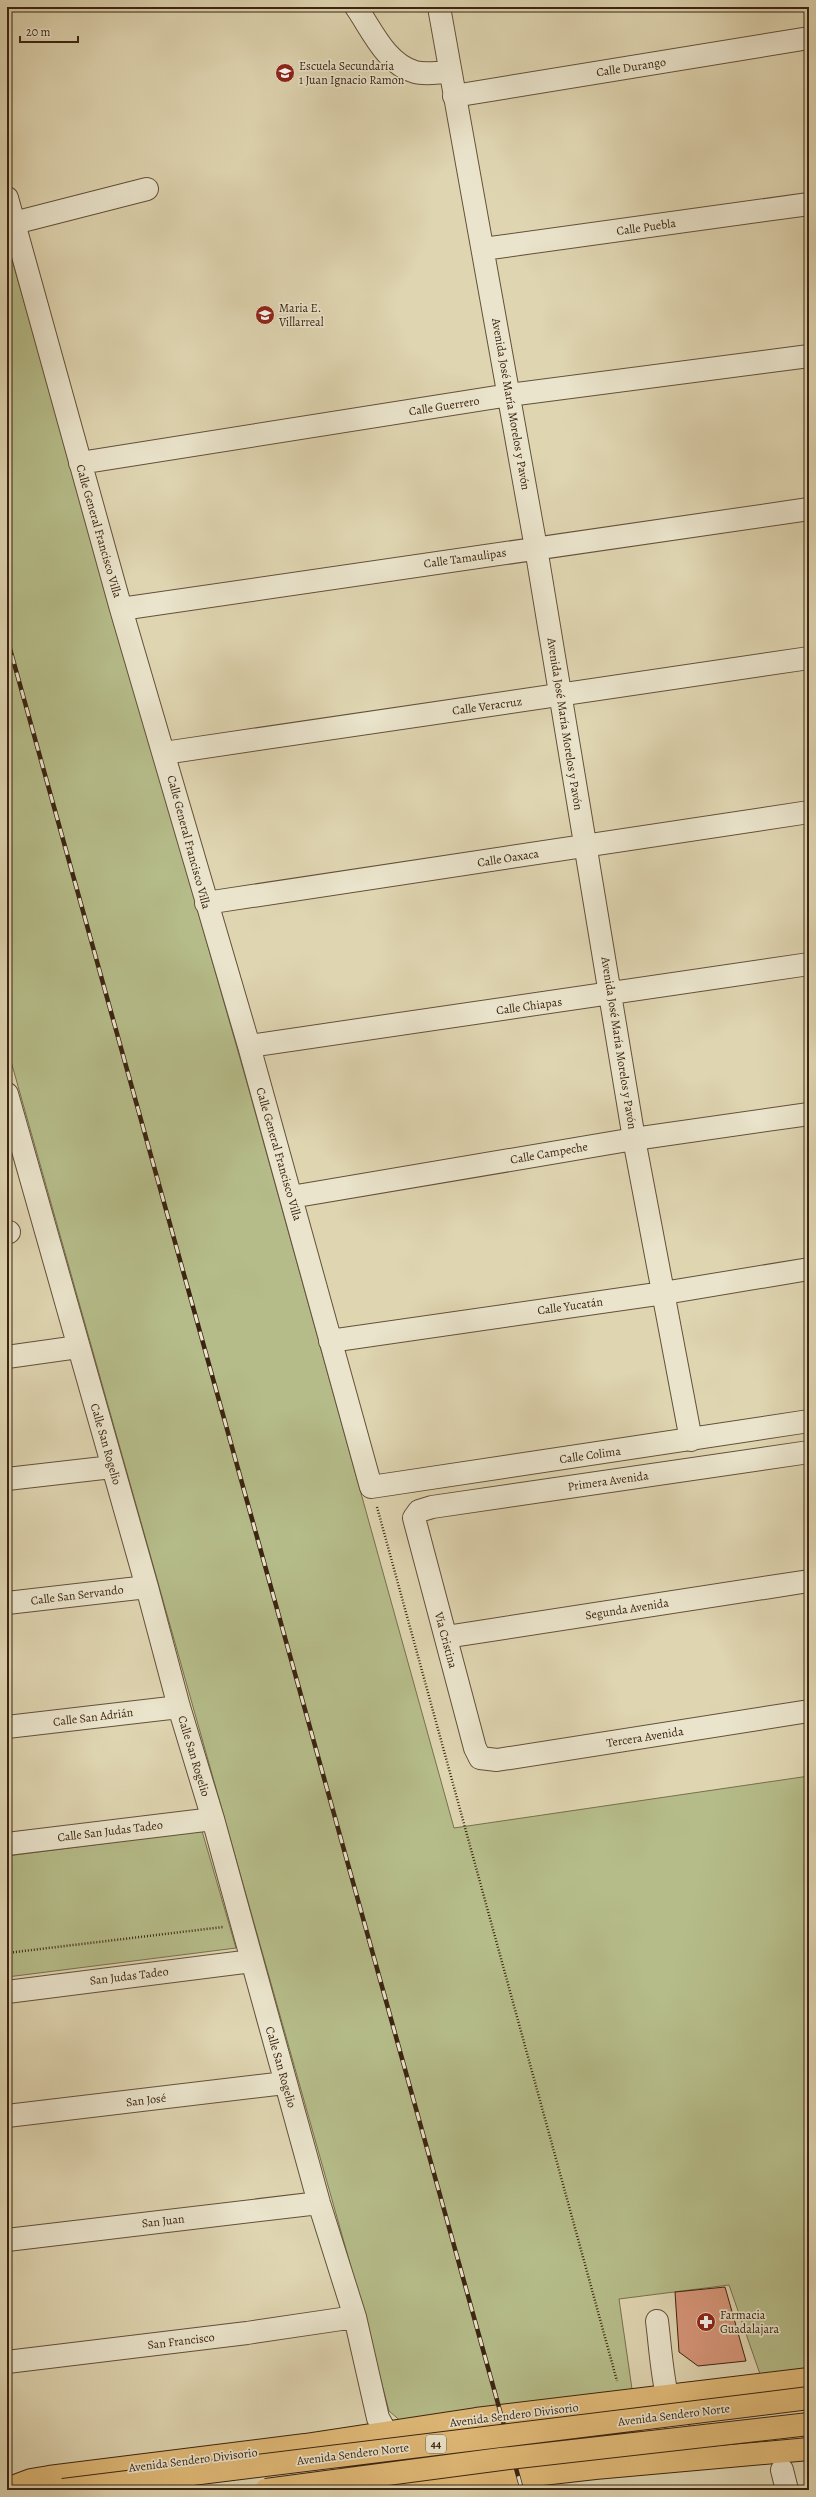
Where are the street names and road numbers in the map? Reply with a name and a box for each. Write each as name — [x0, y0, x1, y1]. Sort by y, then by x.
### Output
street label: Calle Durango — [595, 54, 667, 80]
street label: Calle Puebla — [615, 215, 677, 239]
street label: Avenida José María Morelos y Pavón — [488, 316, 534, 492]
street label: Calle Guerrero — [408, 393, 480, 419]
street label: Calle General Francisco Villa — [72, 462, 126, 600]
street label: Calle Tamaulipas — [423, 544, 508, 572]
street label: Avenida José María Morelos y Pavón — [543, 636, 587, 812]
street label: Calle Veracruz — [451, 693, 523, 719]
street label: Calle General Francisco Villa — [163, 773, 215, 911]
street label: Calle Oaxaca — [476, 845, 540, 871]
street label: Avenida José María Morelos y Pavón — [597, 955, 641, 1131]
street label: Calle Chiapas — [495, 993, 563, 1019]
street label: Calle General Francisco Villa — [252, 1085, 306, 1223]
street label: Calle Campeche — [509, 1138, 589, 1168]
street label: Calle Yucatán — [536, 1293, 604, 1319]
street label: Calle San Rogelio — [87, 1401, 125, 1487]
street label: Calle Colima — [558, 1443, 622, 1467]
street label: Primera Avenida — [566, 1467, 650, 1495]
street label: Calle San Servando — [30, 1581, 124, 1609]
street label: Segunda Avenida — [584, 1594, 670, 1623]
street label: Vía Cristina — [431, 1609, 461, 1670]
street label: Calle San Adrián — [52, 1704, 134, 1730]
street label: Calle San Rogelio — [174, 1713, 214, 1799]
street label: Tercera Avenida — [605, 1723, 685, 1751]
street label: Calle San Judas Tadeo — [56, 1817, 164, 1845]
street label: San Judas Tadeo — [89, 1963, 169, 1989]
street label: Calle San Rogelio — [262, 2024, 300, 2110]
street label: San José — [125, 2090, 167, 2110]
street label: San Juan — [141, 2210, 186, 2232]
street label: San Francisco — [147, 2329, 215, 2353]
street label: Avenida Sendero Divisorio — [448, 2399, 579, 2431]
street label: Avenida Sendero Norte — [616, 2400, 731, 2430]
road number: 44 — [426, 2435, 446, 2453]
street label: Avenida Sendero Norte — [295, 2439, 410, 2469]
street label: Avenida Sendero Divisorio — [127, 2444, 258, 2476]

